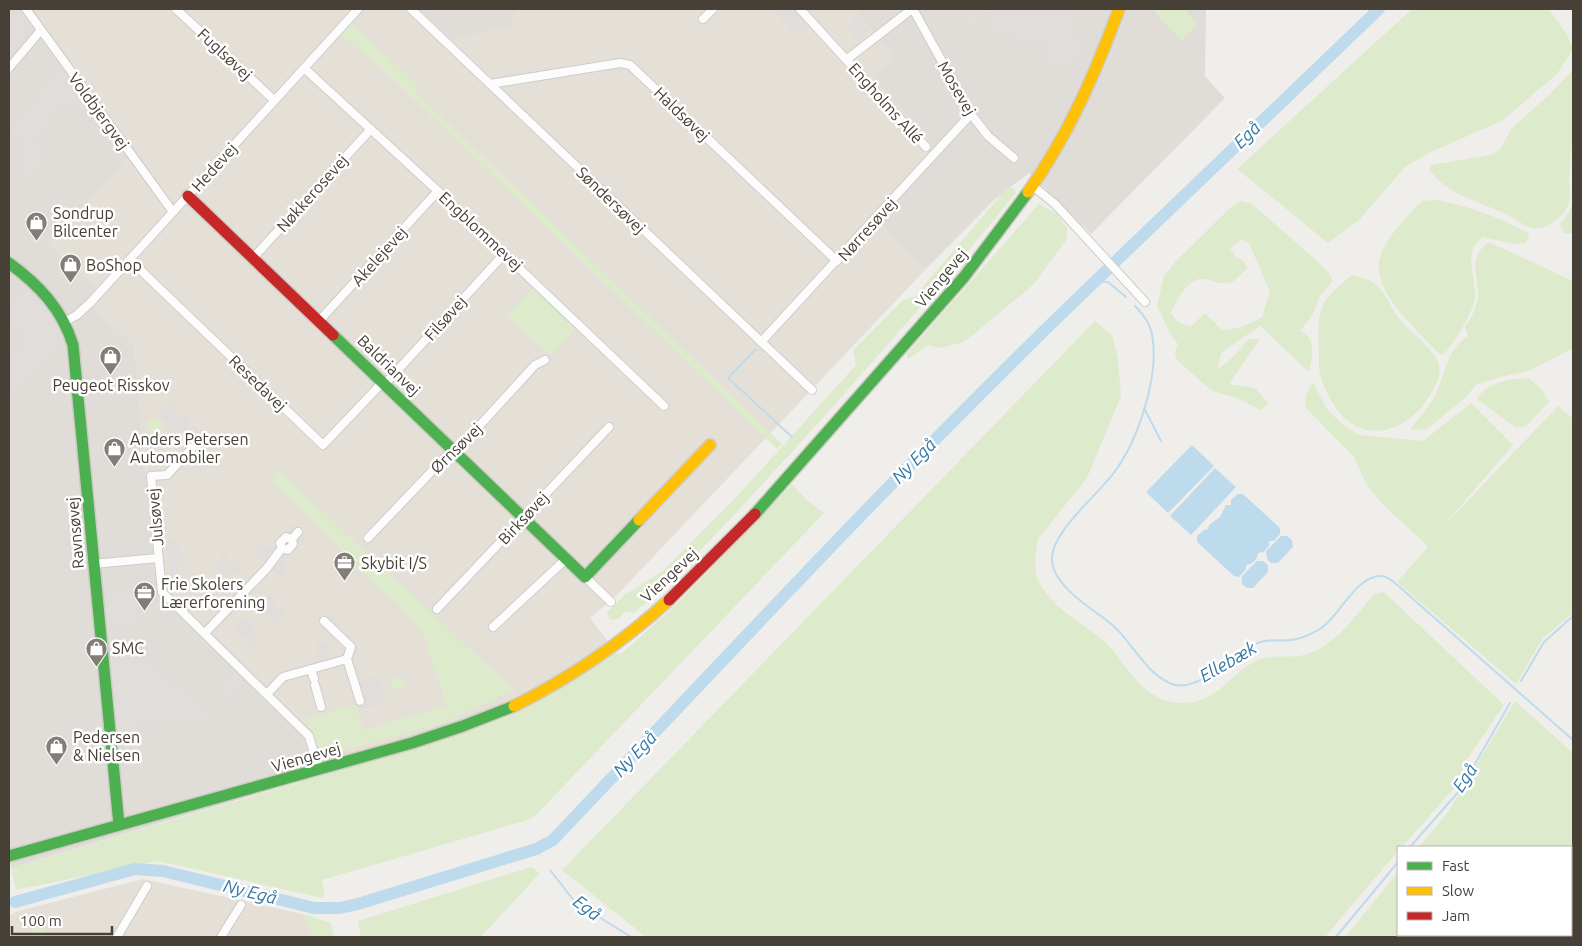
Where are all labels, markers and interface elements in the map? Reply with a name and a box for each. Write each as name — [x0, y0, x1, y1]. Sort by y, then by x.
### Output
street label: Fuglsøvej — [194, 24, 256, 84]
street label: Mosevej — [934, 58, 980, 118]
street label: Engholms Allé — [845, 59, 927, 147]
street label: Voldbjergvej — [65, 69, 133, 153]
street label: Haldsøvej — [651, 83, 713, 145]
water label: Egå — [1229, 117, 1264, 152]
street label: Hedevej — [188, 139, 240, 195]
street label: Nøkkerosevej — [273, 151, 351, 235]
street label: Søndersøvej — [573, 163, 649, 237]
street label: Engblommevej — [436, 188, 526, 274]
street label: Nørresøvej — [834, 194, 900, 264]
place label: Sondrup Bilcenter — [53, 204, 118, 240]
shop icon: Sondrup Bilcenter — [25, 210, 49, 241]
street label: Akelejevej — [348, 223, 410, 289]
street label: Viengevej — [911, 245, 971, 311]
shop icon: BoShop — [58, 253, 82, 284]
place label: BoShop — [86, 256, 142, 274]
street label: Filsøvej — [420, 292, 470, 344]
street label: Baldrianvej — [354, 331, 424, 399]
shop icon: Peugeot Risskov — [99, 344, 123, 375]
street label: Resedavej — [226, 351, 290, 415]
place label: Peugeot Risskov — [52, 376, 170, 394]
street label: Ørnsøvej — [427, 419, 485, 477]
place label: Anders Petersen Automobiler — [130, 430, 249, 466]
water label: Ny Egå — [887, 434, 939, 487]
shop icon: Anders Petersen Automobiler — [102, 436, 126, 467]
street label: Julsøvej — [144, 487, 166, 547]
street label: Birksøvej — [494, 488, 552, 548]
street label: Ravnsøvej — [63, 496, 87, 570]
street label: Viengevej — [637, 544, 701, 606]
office icon: Skybit I/S — [333, 551, 357, 582]
place label: Skybit I/S — [361, 554, 427, 572]
place label: Frie Skolers Lærerforening — [161, 575, 265, 611]
office icon: Frie Skolers Lærerforening — [133, 581, 157, 612]
shop icon: SMC — [84, 636, 108, 667]
water label: Ellebæk — [1195, 636, 1260, 685]
place label: SMC — [112, 639, 144, 657]
water label: Ny Egå — [608, 726, 660, 780]
place label: Pedersen & Nielsen — [73, 728, 140, 764]
shop icon: Pedersen & Nielsen — [45, 734, 69, 765]
street label: Viengevej — [269, 739, 343, 775]
water label: Egå — [1448, 760, 1481, 795]
legend — [1397, 846, 1572, 936]
text: Fast — [1442, 857, 1470, 874]
water label: Ny Egå — [222, 875, 279, 907]
text: Slow — [1442, 882, 1475, 899]
water label: Egå — [570, 890, 605, 924]
scale bar — [12, 904, 112, 936]
text: Jam — [1442, 907, 1470, 924]
text: 100 m — [20, 912, 62, 929]

